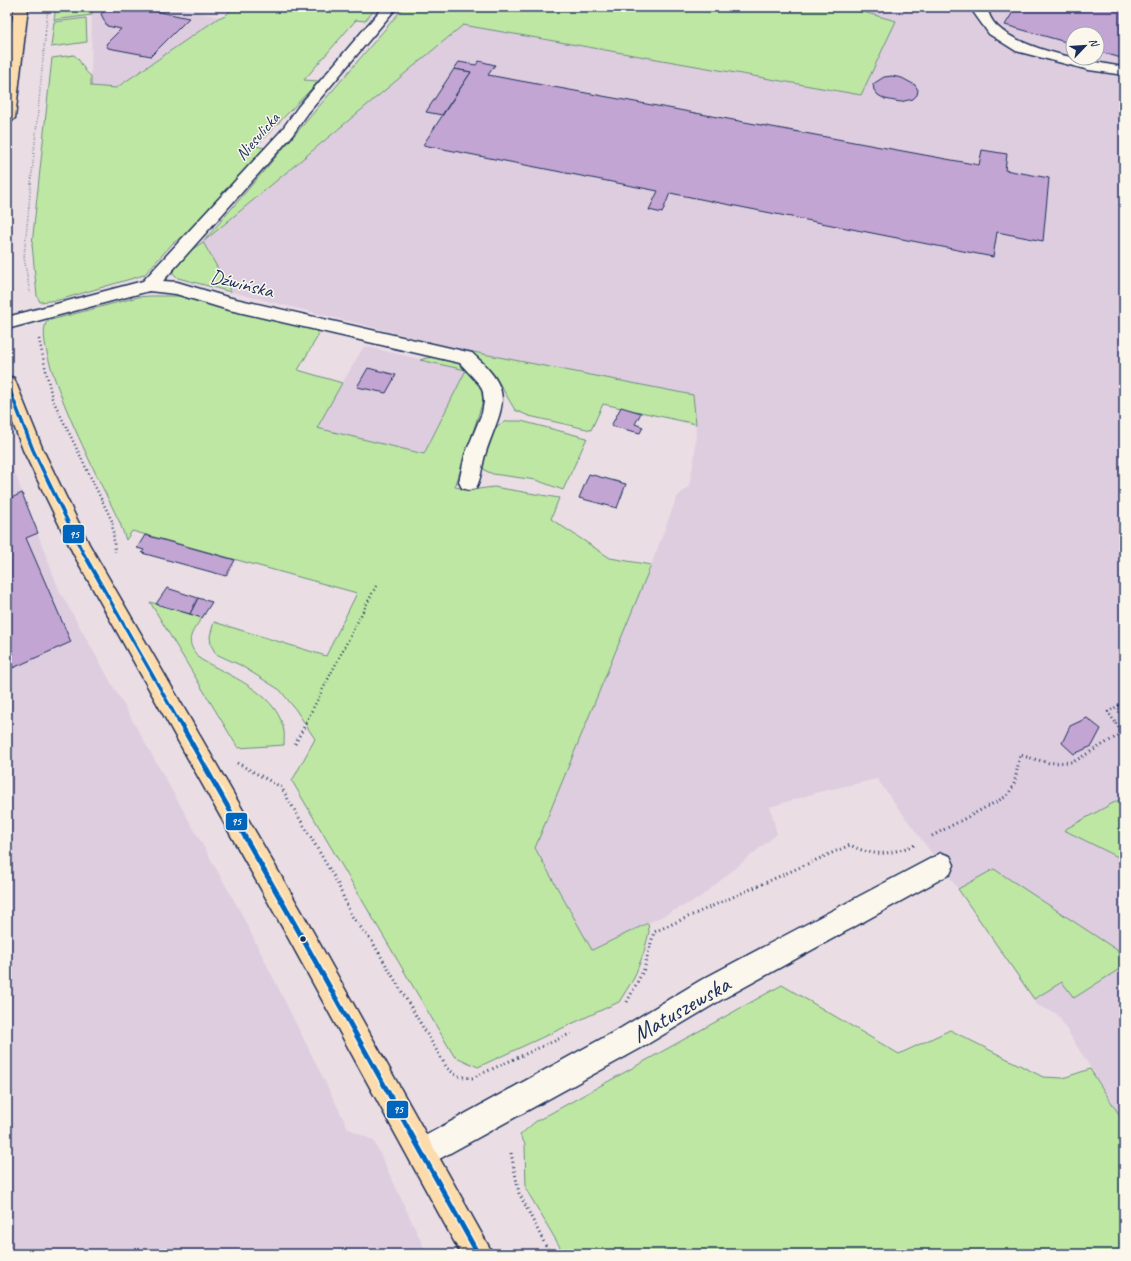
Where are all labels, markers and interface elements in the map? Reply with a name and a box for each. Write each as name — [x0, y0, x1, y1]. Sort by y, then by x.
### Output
north arrow — [1065, 26, 1105, 66]
text: N — [1086, 36, 1103, 50]
street label: Niesulicka — [231, 107, 285, 165]
street label: Dźwińska — [208, 264, 277, 304]
line badge: 95 — [62, 524, 85, 544]
text: 95 — [69, 527, 80, 541]
line badge: 95 — [225, 812, 248, 831]
text: 95 — [231, 814, 242, 828]
unlabelled marker — [298, 934, 308, 944]
street label: Matuszewska — [627, 968, 737, 1049]
line badge: 95 — [386, 1100, 409, 1119]
text: 95 — [393, 1102, 404, 1116]

